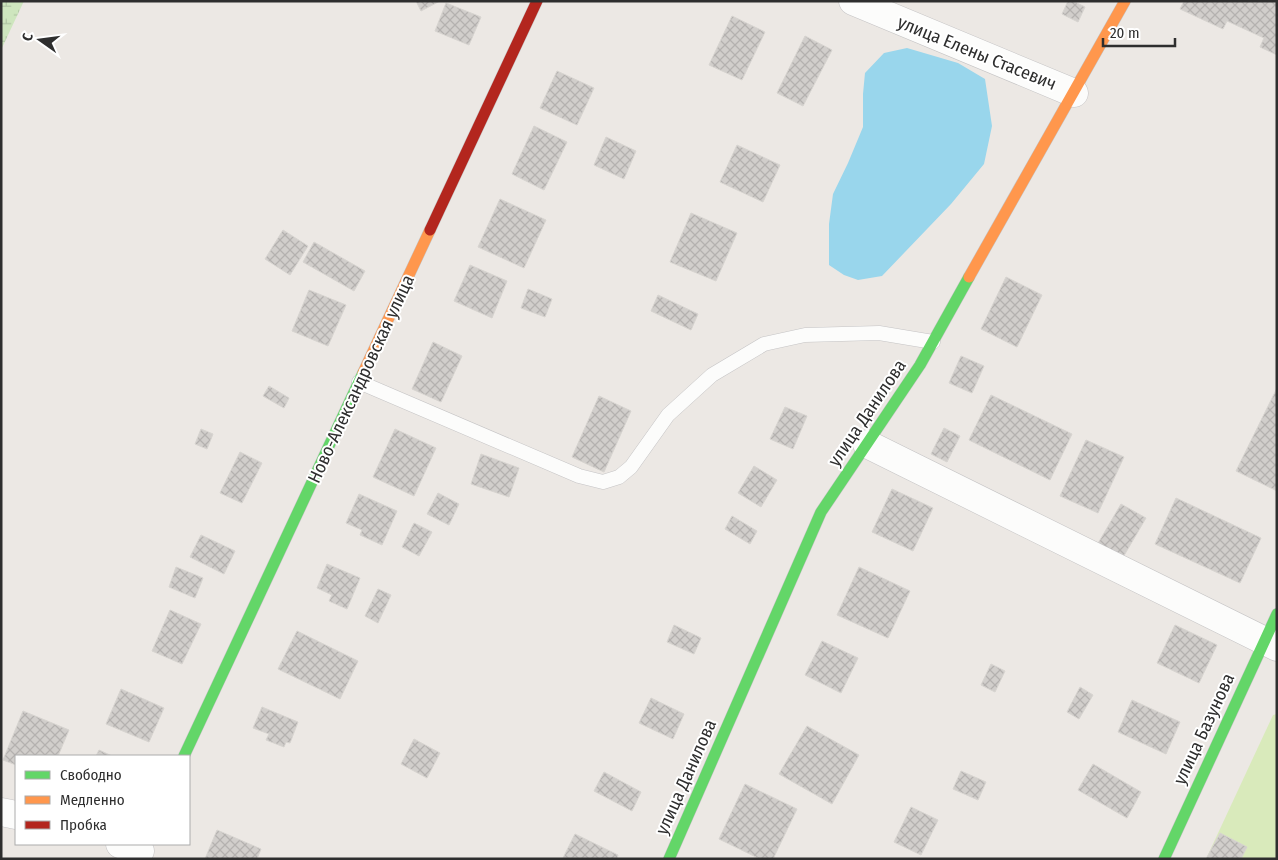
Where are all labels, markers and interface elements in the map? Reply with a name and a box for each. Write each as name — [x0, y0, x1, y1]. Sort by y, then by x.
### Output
street label: улица Елены Стасевич — [894, 11, 1060, 95]
north arrow — [15, 15, 65, 65]
scale bar — [1103, 15, 1176, 47]
text: 20 m — [1110, 24, 1140, 42]
text: С — [19, 31, 37, 43]
street label: Ново-Александровская улица — [303, 271, 419, 487]
street label: улица Данилова — [823, 355, 911, 470]
street label: улица Базунова — [1169, 670, 1239, 788]
street label: улица Данилова — [651, 716, 721, 838]
legend — [15, 755, 190, 845]
text: Свободно — [60, 766, 122, 784]
text: Медленно — [60, 791, 125, 809]
text: Пробка — [60, 816, 107, 834]

